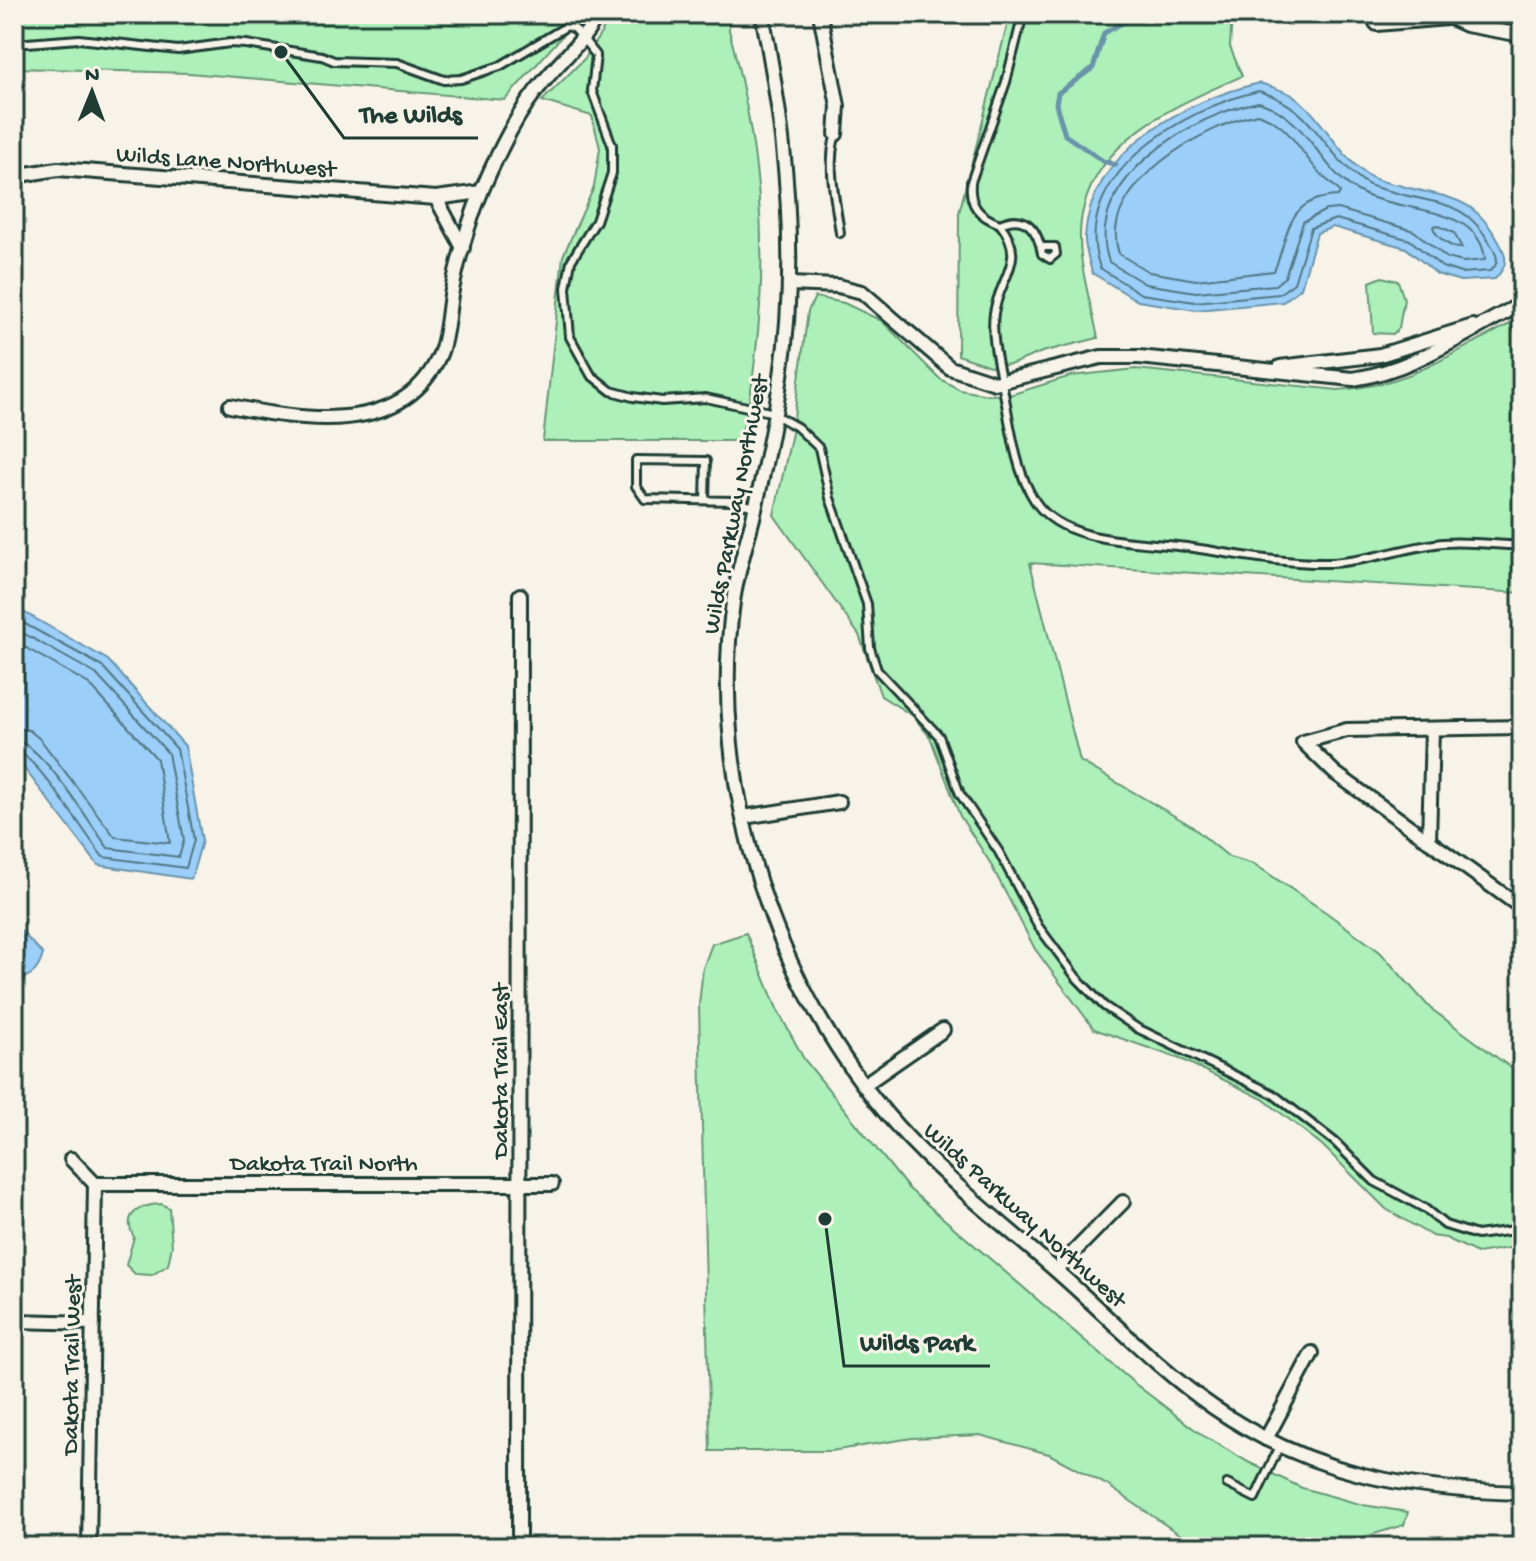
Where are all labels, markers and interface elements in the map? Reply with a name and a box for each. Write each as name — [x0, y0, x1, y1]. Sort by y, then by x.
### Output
north arrow — [52, 52, 132, 132]
text: N — [85, 63, 100, 89]
callout: The Wilds — [344, 88, 478, 138]
text: The Wilds — [358, 102, 463, 133]
street label: Wilds Lane Northwest — [115, 141, 339, 186]
street label: Wilds Parkway Northwest — [698, 370, 777, 637]
street label: Dakota Trail East — [488, 981, 517, 1161]
street label: Wilds Parkway Northwest — [916, 1118, 1133, 1317]
street label: Dakota Trail North — [228, 1151, 418, 1180]
street label: Dakota Trail West — [57, 1273, 90, 1457]
callout: Wilds Park — [844, 1316, 990, 1366]
text: Wilds Park — [859, 1330, 977, 1361]

